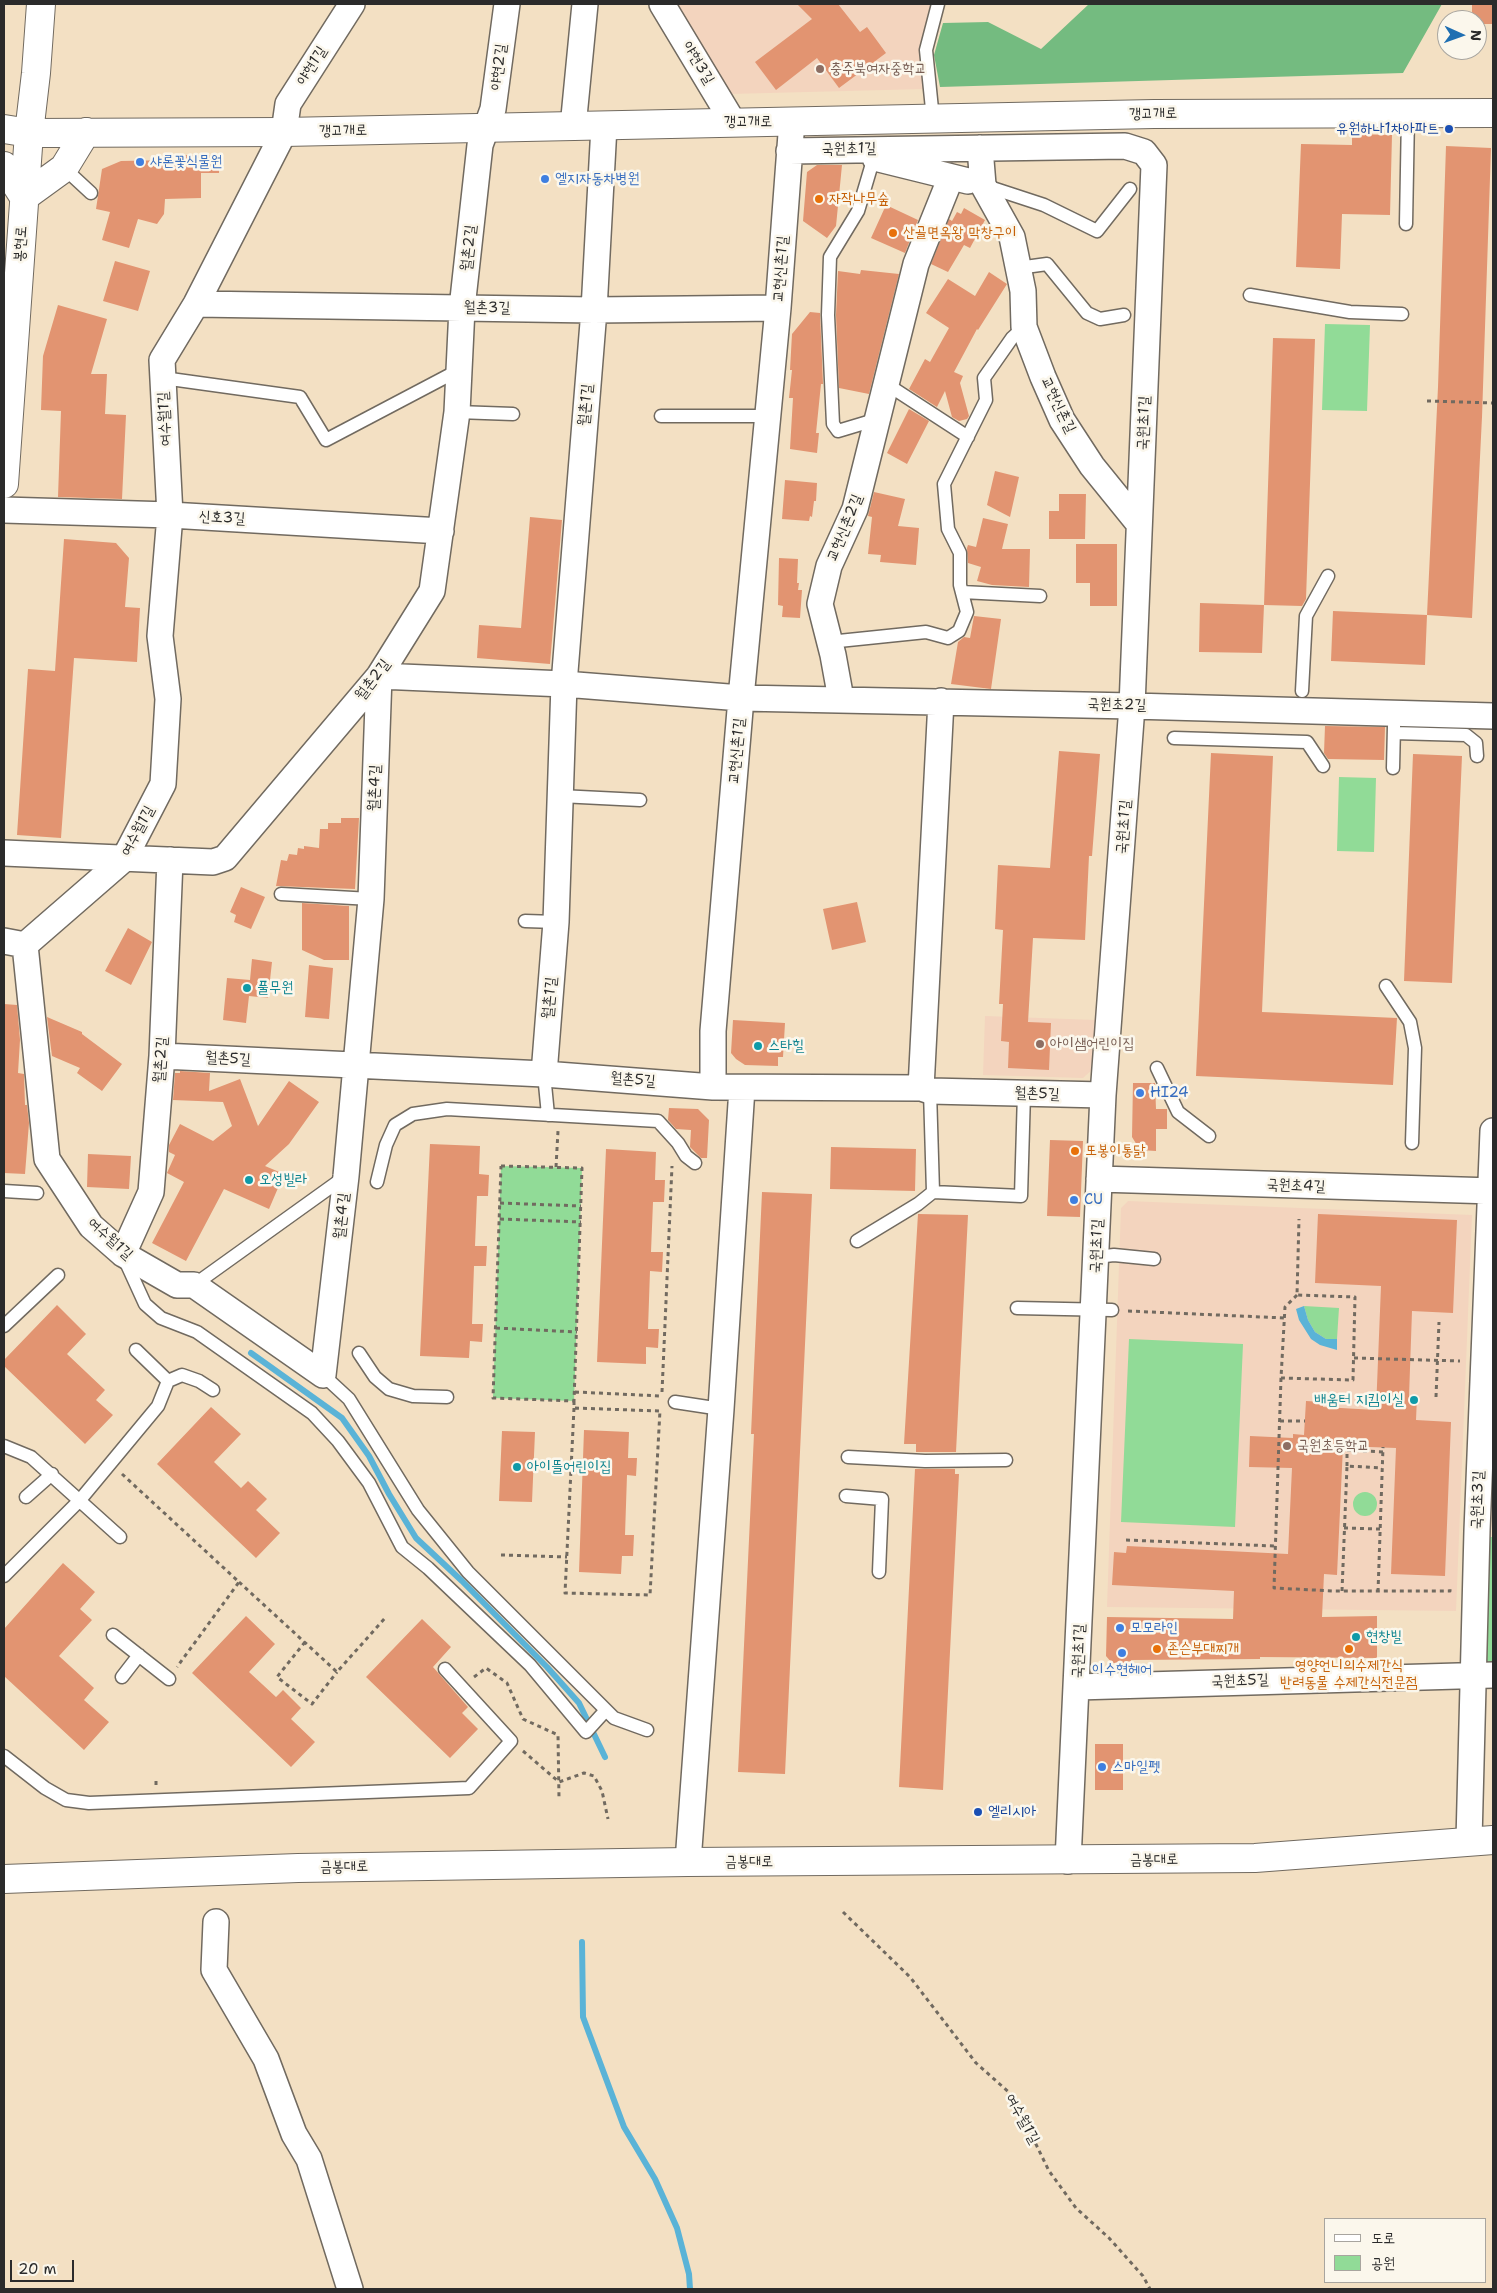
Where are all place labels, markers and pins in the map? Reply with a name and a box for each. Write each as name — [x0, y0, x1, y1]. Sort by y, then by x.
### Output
place label: 충주북여자중학교 — [830, 60, 927, 78]
marker: 충주북여자중학교 — [814, 63, 826, 75]
place label: 유원하나1차아파트 — [1336, 120, 1439, 138]
marker: 유원하나1차아파트 — [1443, 123, 1455, 135]
place label: 샤론꽃식물원 — [150, 153, 222, 171]
marker: 샤론꽃식물원 — [134, 156, 146, 168]
place label: 엘지자동차병원 — [555, 170, 639, 188]
marker: 엘지자동차병원 — [539, 173, 551, 185]
place label: 자작나무숲 — [829, 190, 889, 208]
marker: 자작나무숲 — [813, 193, 825, 205]
place label: 산골면옥왕 막창구이 — [903, 224, 1017, 242]
marker: 산골면옥왕 막창구이 — [887, 227, 899, 239]
place label: 풀무원 — [257, 979, 293, 997]
marker: 풀무원 — [241, 982, 253, 994]
place label: 아이샘어린이집 — [1050, 1035, 1134, 1053]
place label: 스타힐 — [768, 1037, 804, 1055]
marker: 아이샘어린이집 — [1034, 1038, 1046, 1050]
marker: 스타힐 — [752, 1040, 764, 1052]
place label: HI24 — [1150, 1084, 1189, 1102]
marker: HI24 — [1134, 1087, 1146, 1099]
place label: 또봉이통닭 — [1085, 1142, 1145, 1160]
marker: 또봉이통닭 — [1069, 1145, 1081, 1157]
place label: 오성빌라 — [259, 1171, 307, 1189]
marker: 오성빌라 — [243, 1174, 255, 1186]
place label: CU — [1084, 1191, 1103, 1209]
marker: CU — [1068, 1194, 1080, 1206]
place label: 배움터 지킴이실 — [1314, 1391, 1404, 1409]
marker: 배움터 지킴이실 — [1408, 1394, 1420, 1406]
place label: 국원초등학교 — [1297, 1437, 1369, 1455]
marker: 국원초등학교 — [1281, 1440, 1293, 1452]
place label: 아이뜰어린이집 — [527, 1458, 611, 1476]
marker: 아이뜰어린이집 — [511, 1461, 523, 1473]
place label: 모모라인 — [1130, 1619, 1178, 1637]
marker: 모모라인 — [1114, 1622, 1126, 1634]
place label: 현창빌 — [1366, 1628, 1402, 1646]
marker: 현창빌 — [1350, 1631, 1362, 1643]
place label: 존슨부대찌개 — [1167, 1640, 1239, 1658]
marker: 존슨부대찌개 — [1151, 1643, 1163, 1655]
marker: 영양언니의수제간식 반려동물 수제간식전문점 — [1343, 1643, 1355, 1655]
marker: 이수현헤어 — [1116, 1647, 1128, 1659]
place label: 영양언니의수제간식 반려동물 수제간식전문점 — [1280, 1657, 1418, 1692]
place label: 이수현헤어 — [1092, 1661, 1152, 1679]
place label: 스마일펫 — [1112, 1758, 1160, 1776]
marker: 스마일펫 — [1096, 1761, 1108, 1773]
place label: 엘리시아 — [988, 1803, 1036, 1821]
marker: 엘리시아 — [972, 1806, 984, 1818]

